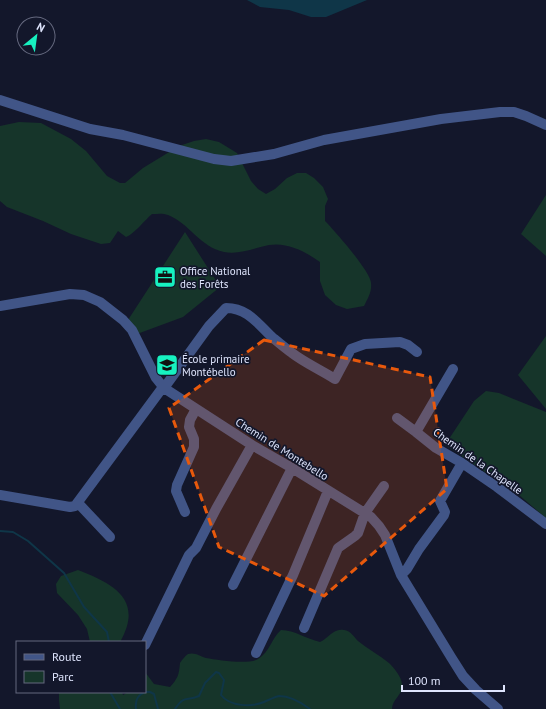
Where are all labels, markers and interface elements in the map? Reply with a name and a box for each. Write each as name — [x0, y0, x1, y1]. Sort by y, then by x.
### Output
north arrow — [16, 16, 56, 56]
text: N — [34, 19, 47, 35]
office icon: Office National des Forêts — [152, 264, 178, 290]
place label: Office National des Forêts — [180, 264, 251, 291]
school or university icon: École primaire Montébello — [154, 352, 180, 378]
place label: École primaire Montébello — [182, 352, 250, 379]
street label: Chemin de Montebello — [233, 415, 331, 483]
street label: Chemin de la Chapelle — [431, 425, 526, 497]
legend — [16, 641, 146, 693]
text: Route — [52, 649, 82, 664]
scale bar — [402, 667, 504, 693]
text: Parc — [52, 669, 74, 684]
text: 100 m — [408, 673, 441, 688]

